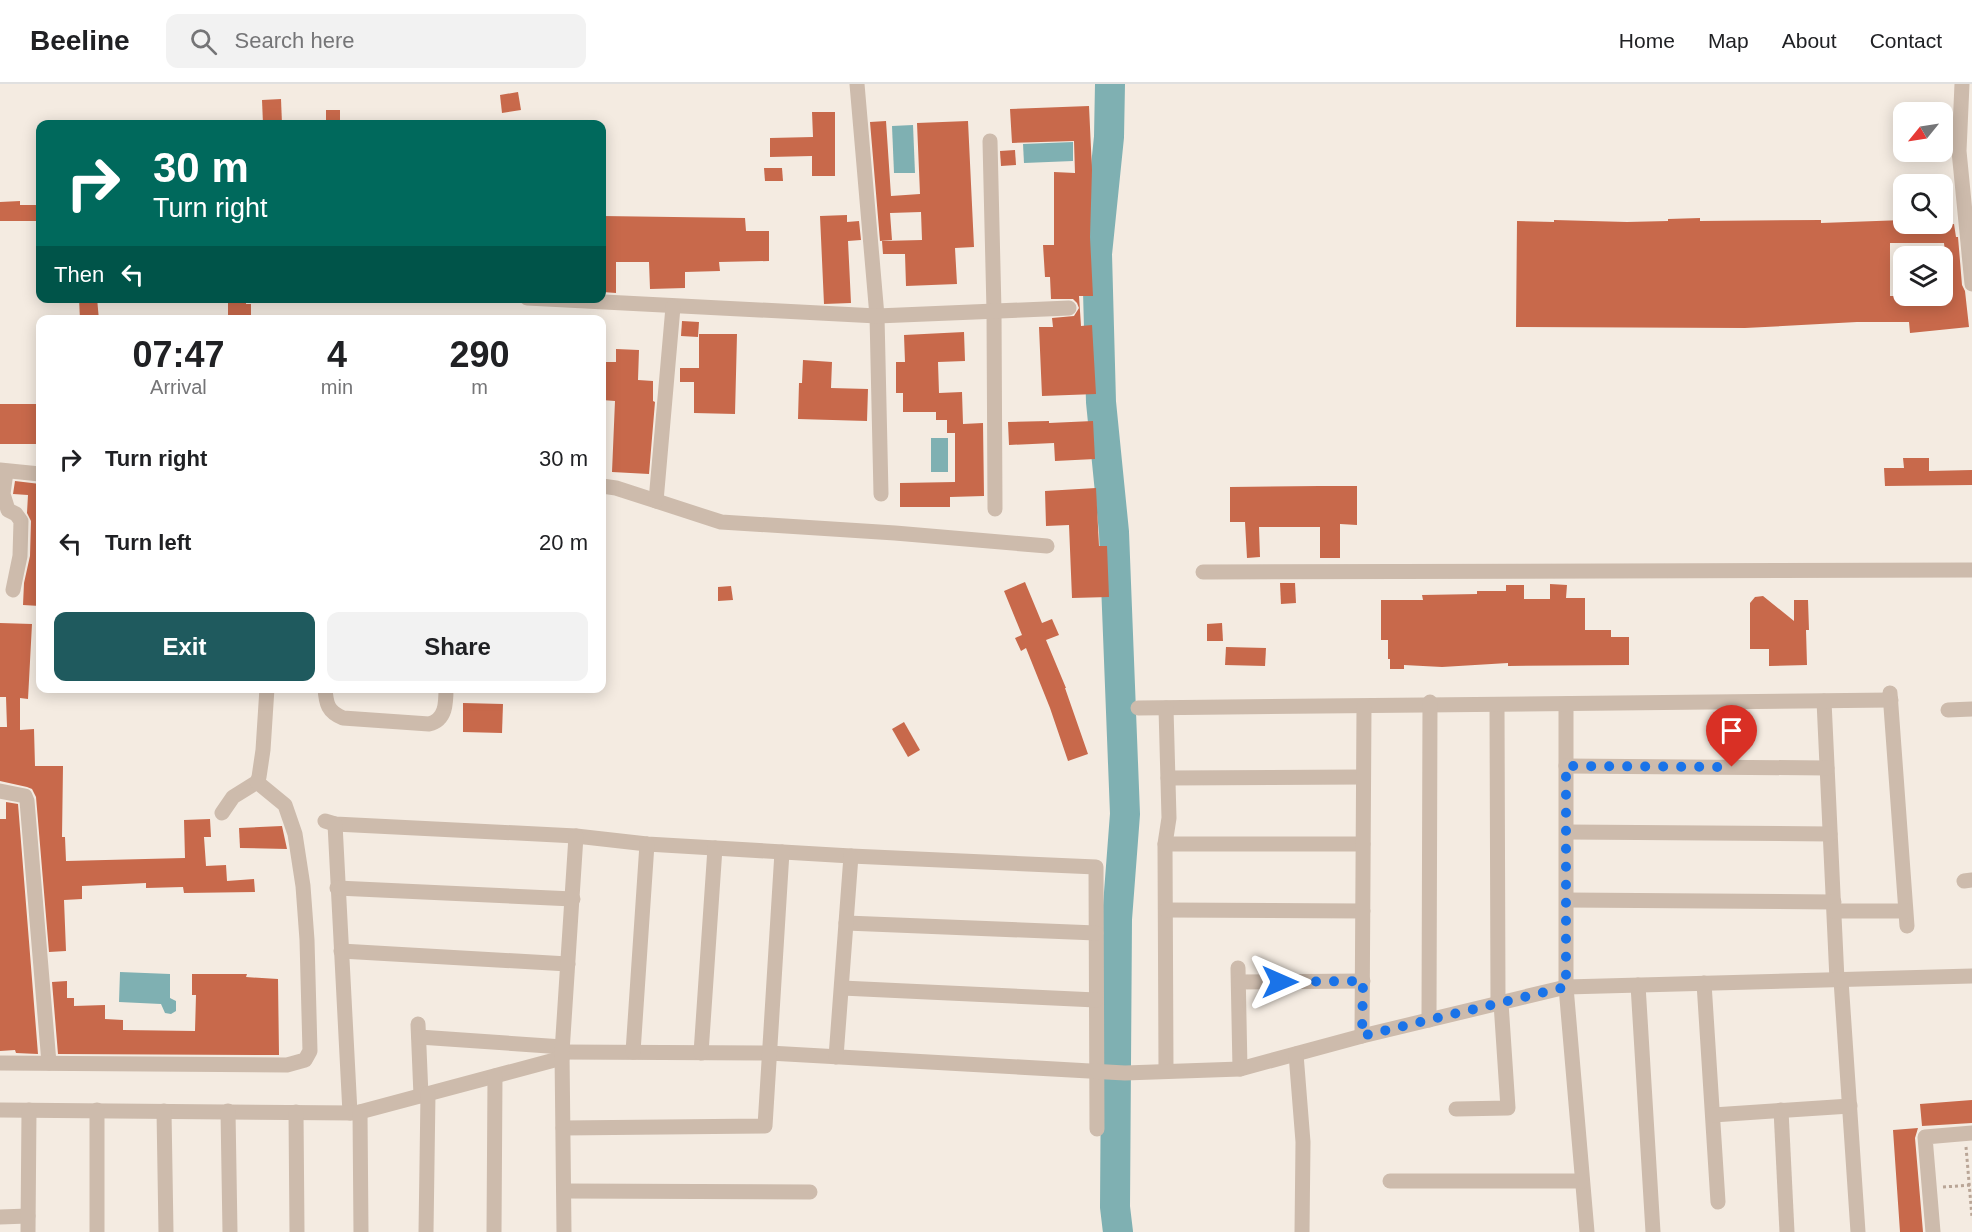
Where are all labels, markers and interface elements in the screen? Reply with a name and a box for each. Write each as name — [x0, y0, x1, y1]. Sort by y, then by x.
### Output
search box — [166, 14, 586, 68]
text: Beeline — [30, 25, 130, 56]
icon: search — [187, 25, 220, 58]
text: Search here — [235, 28, 354, 53]
text: Home — [1619, 29, 1675, 52]
text: Map — [1708, 29, 1749, 52]
text: About — [1782, 29, 1837, 52]
text: Contact — [1870, 29, 1942, 52]
north arrow — [1893, 102, 1953, 162]
map controls — [1893, 102, 1953, 306]
icon: right — [54, 144, 132, 222]
text: 30 m — [153, 144, 249, 191]
button: search — [1893, 174, 1953, 234]
text: Turn right — [153, 193, 268, 223]
button: layers — [1893, 246, 1953, 306]
icon: left — [116, 258, 149, 291]
text: Then — [54, 262, 104, 287]
text: 07:47 — [132, 334, 224, 375]
text: 4 — [327, 334, 347, 375]
text: 290 — [449, 334, 510, 375]
text: Arrival — [150, 376, 207, 398]
text: min — [321, 376, 353, 398]
text: m — [471, 376, 488, 398]
icon: right — [54, 443, 87, 476]
text: Turn right — [105, 446, 207, 471]
text: 30 m — [539, 446, 588, 471]
icon: left — [54, 527, 87, 560]
text: Turn left — [105, 530, 191, 555]
text: 20 m — [539, 530, 588, 555]
button: Exit — [54, 612, 315, 681]
button: Share — [327, 612, 588, 681]
pin — [1706, 705, 1757, 767]
icon: arrive — [1715, 714, 1748, 747]
position arrow — [1248, 950, 1312, 1014]

